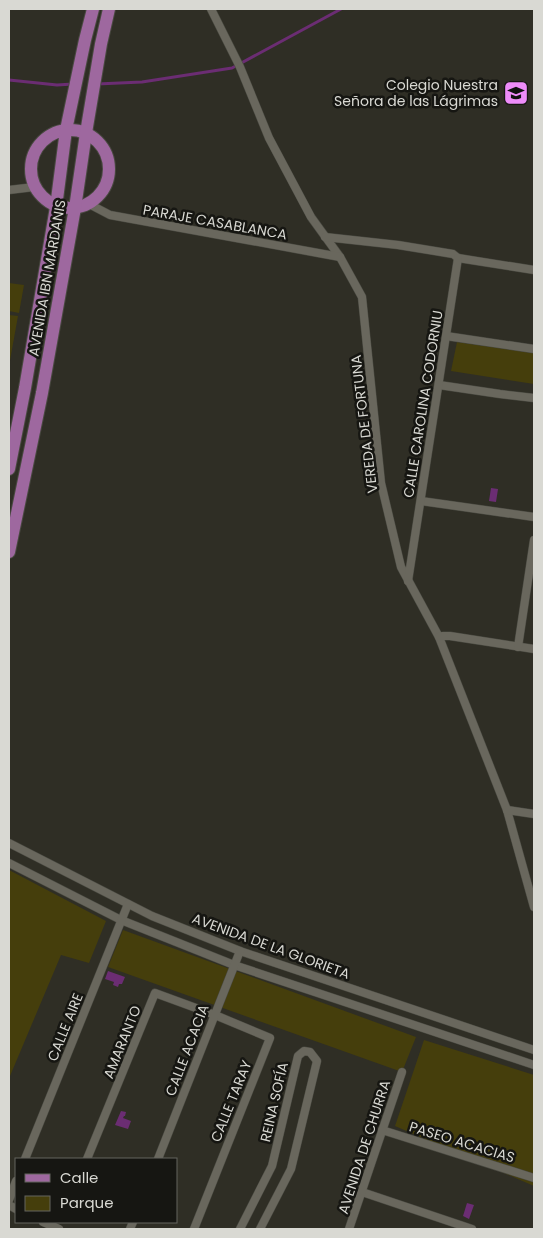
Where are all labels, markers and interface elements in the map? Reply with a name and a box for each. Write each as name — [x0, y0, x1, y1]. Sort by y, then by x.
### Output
place label: Colegio Nuestra Señora de las Lágrimas — [334, 75, 498, 111]
school or university icon: Colegio Nuestra Señora de las Lágrimas — [503, 80, 529, 106]
street label: AVENIDA IBN MARDANIS — [23, 198, 71, 358]
street label: PARAJE CASABLANCA — [141, 199, 289, 245]
street label: CALLE CAROLINA CODORNIU — [398, 309, 448, 499]
street label: VEREDA DE FORTUNA — [346, 354, 382, 494]
street label: AVENIDA DE LA GLORIETA — [189, 908, 353, 984]
street label: CALLE AIRE — [42, 990, 88, 1064]
street label: CALLE ACACIA — [160, 1001, 214, 1099]
street label: AMARANTO — [98, 1002, 146, 1082]
street label: CALLE TARAY — [206, 1057, 256, 1145]
street label: REINA SOFÍA — [255, 1060, 293, 1144]
street label: AVENIDA DE CHURRA — [333, 1077, 395, 1217]
street label: PASEO ACACIAS — [407, 1116, 517, 1168]
legend — [15, 1158, 178, 1223]
text: Calle — [60, 1167, 98, 1188]
text: Parque — [60, 1192, 113, 1213]

